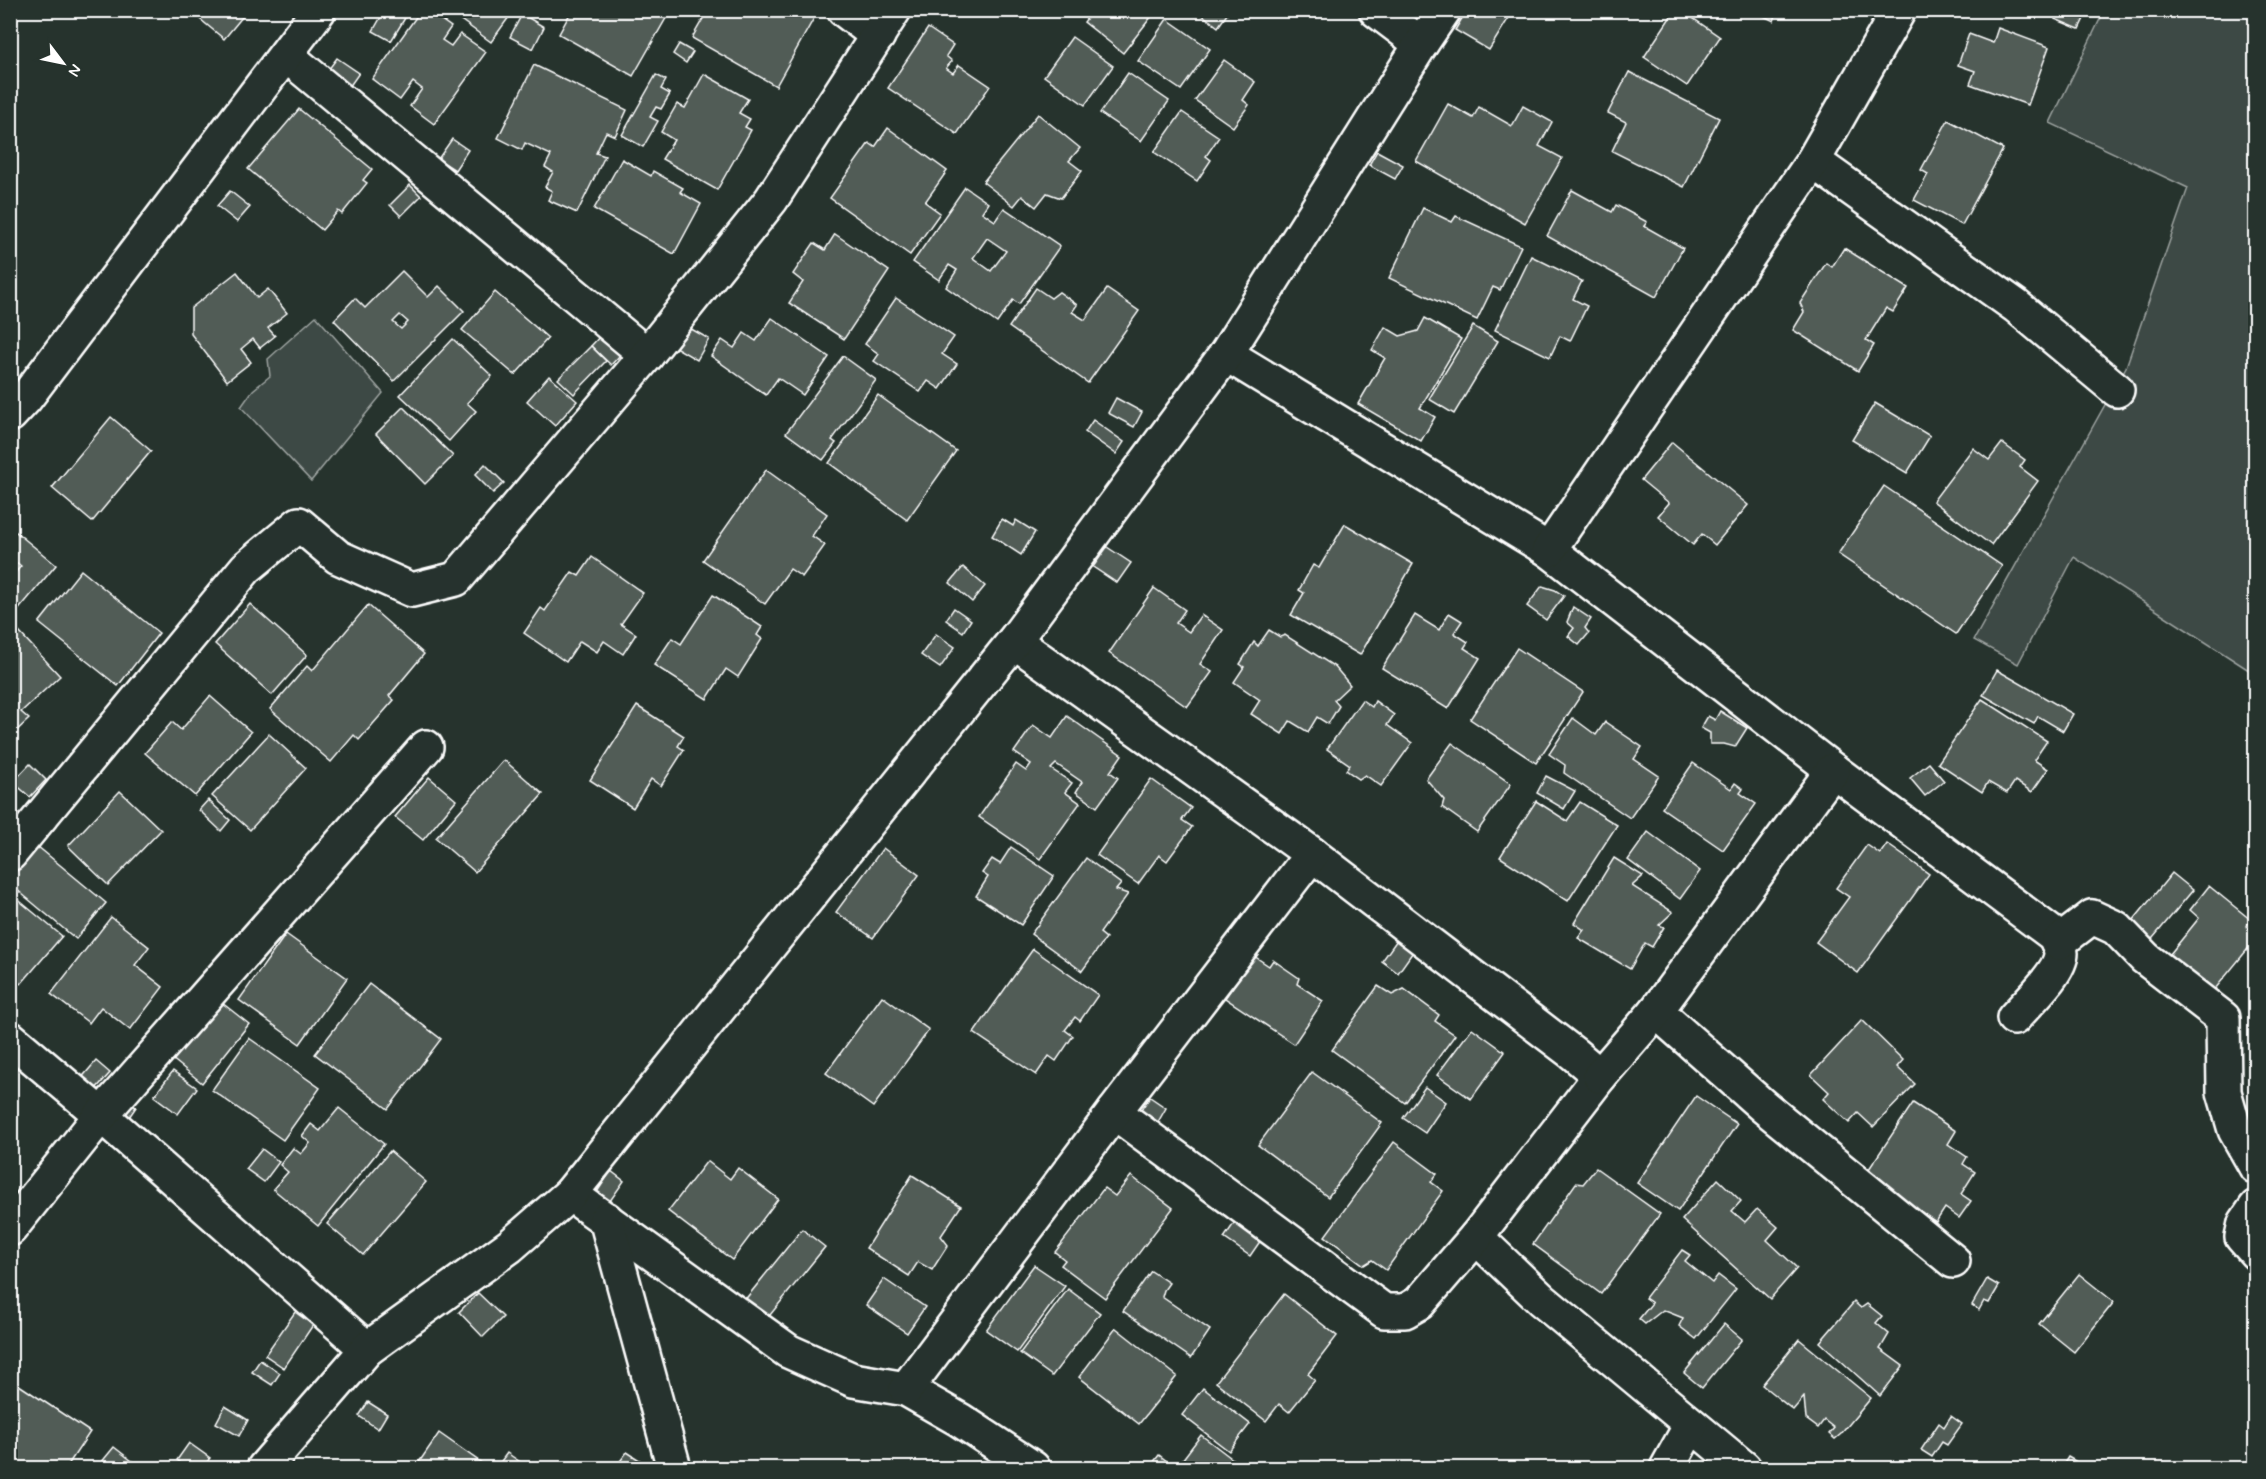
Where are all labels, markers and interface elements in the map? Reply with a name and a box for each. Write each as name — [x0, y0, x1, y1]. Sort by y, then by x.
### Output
north arrow — [33, 33, 93, 93]
text: N — [63, 60, 86, 80]

